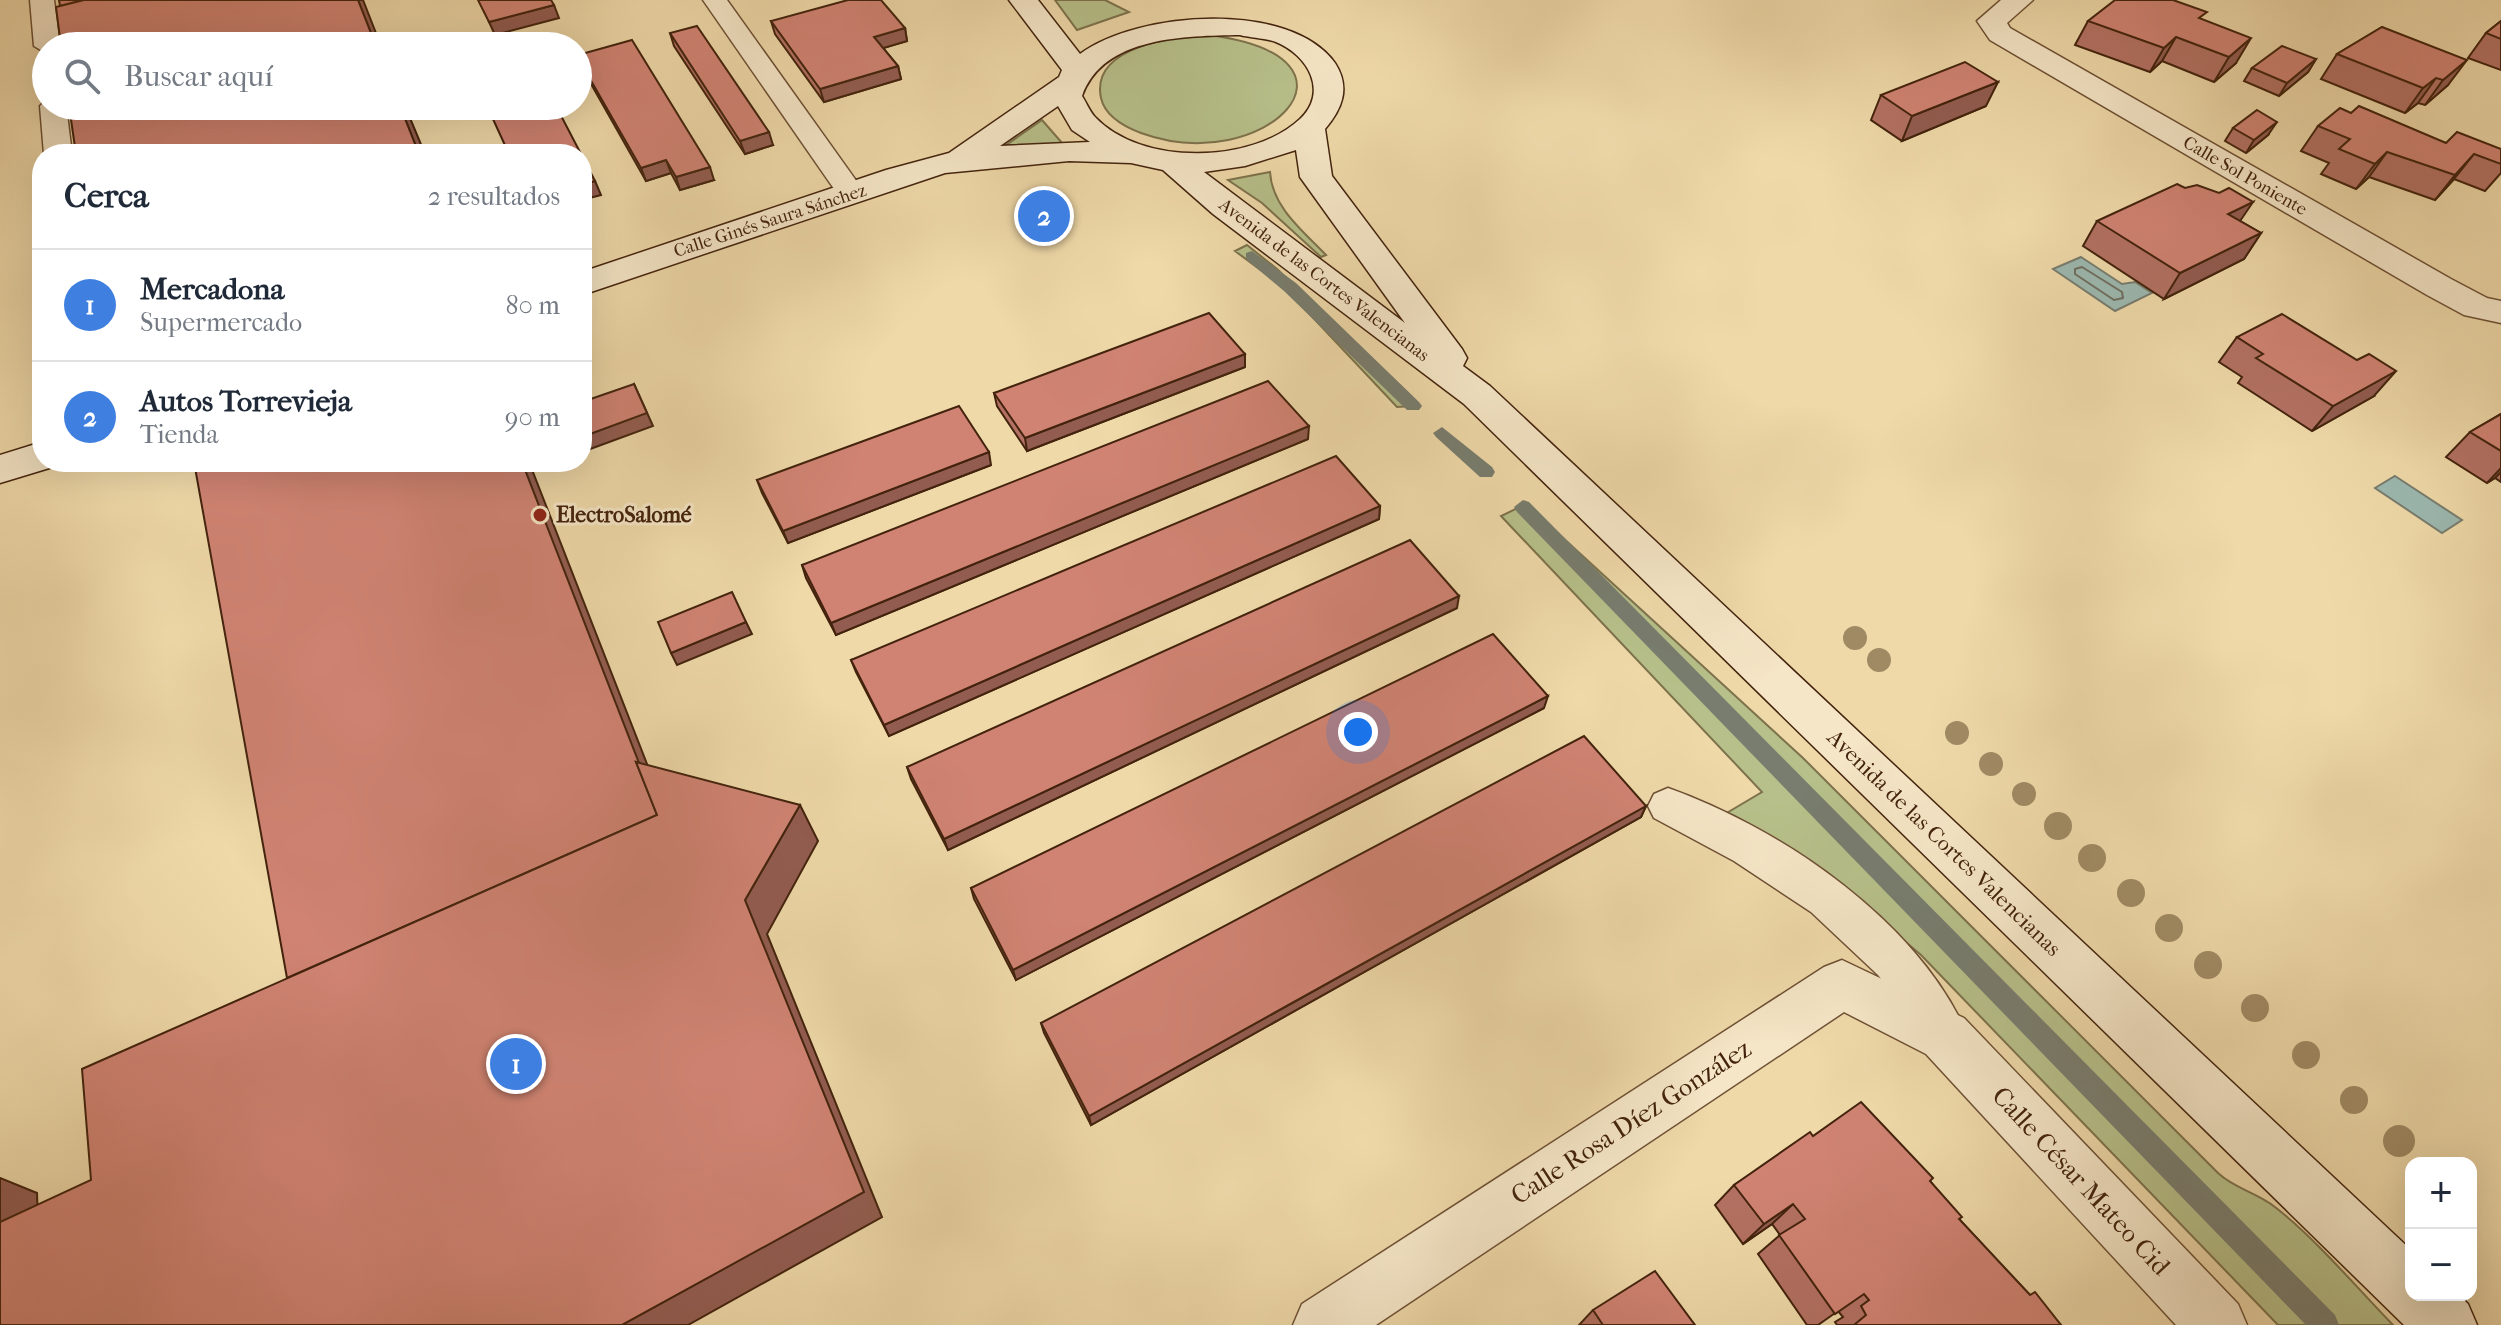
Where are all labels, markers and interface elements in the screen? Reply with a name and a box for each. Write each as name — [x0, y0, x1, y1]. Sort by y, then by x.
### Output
search box — [32, 32, 592, 120]
icon: search — [60, 54, 104, 98]
text: Buscar aquí — [124, 59, 273, 94]
street label: Calle Sol Poniente — [2179, 132, 2311, 220]
text: Cerca — [64, 176, 149, 216]
street label: Calle Ginés Saura Sánchez — [671, 180, 869, 262]
text: 2 resultados — [428, 181, 560, 212]
pin: 2 — [1018, 186, 1070, 246]
street label: Avenida de las Cortes Valencianas — [1214, 194, 1433, 366]
text: Mercadona — [140, 272, 284, 307]
text: 1 — [85, 290, 95, 321]
text: 80 m — [505, 290, 560, 321]
text: Supermercado — [140, 307, 302, 338]
text: Autos Torrevieja — [140, 384, 352, 419]
text: 2 — [83, 402, 97, 433]
text: 90 m — [505, 402, 560, 433]
text: Tienda — [140, 419, 219, 450]
place label: ElectroSalomé — [556, 502, 692, 528]
marker: ElectroSalomé — [531, 506, 549, 524]
your location — [1338, 712, 1378, 752]
street label: Avenida de las Cortes Valencianas — [1821, 724, 2066, 962]
street label: Calle Rosa Díez González — [1505, 1033, 1757, 1211]
pin: 1 — [490, 1034, 542, 1094]
street label: Calle César Mateo Cid — [1986, 1080, 2177, 1282]
map controls — [2405, 1157, 2477, 1301]
button: + — [2405, 1157, 2477, 1229]
button: − — [2405, 1229, 2477, 1301]

